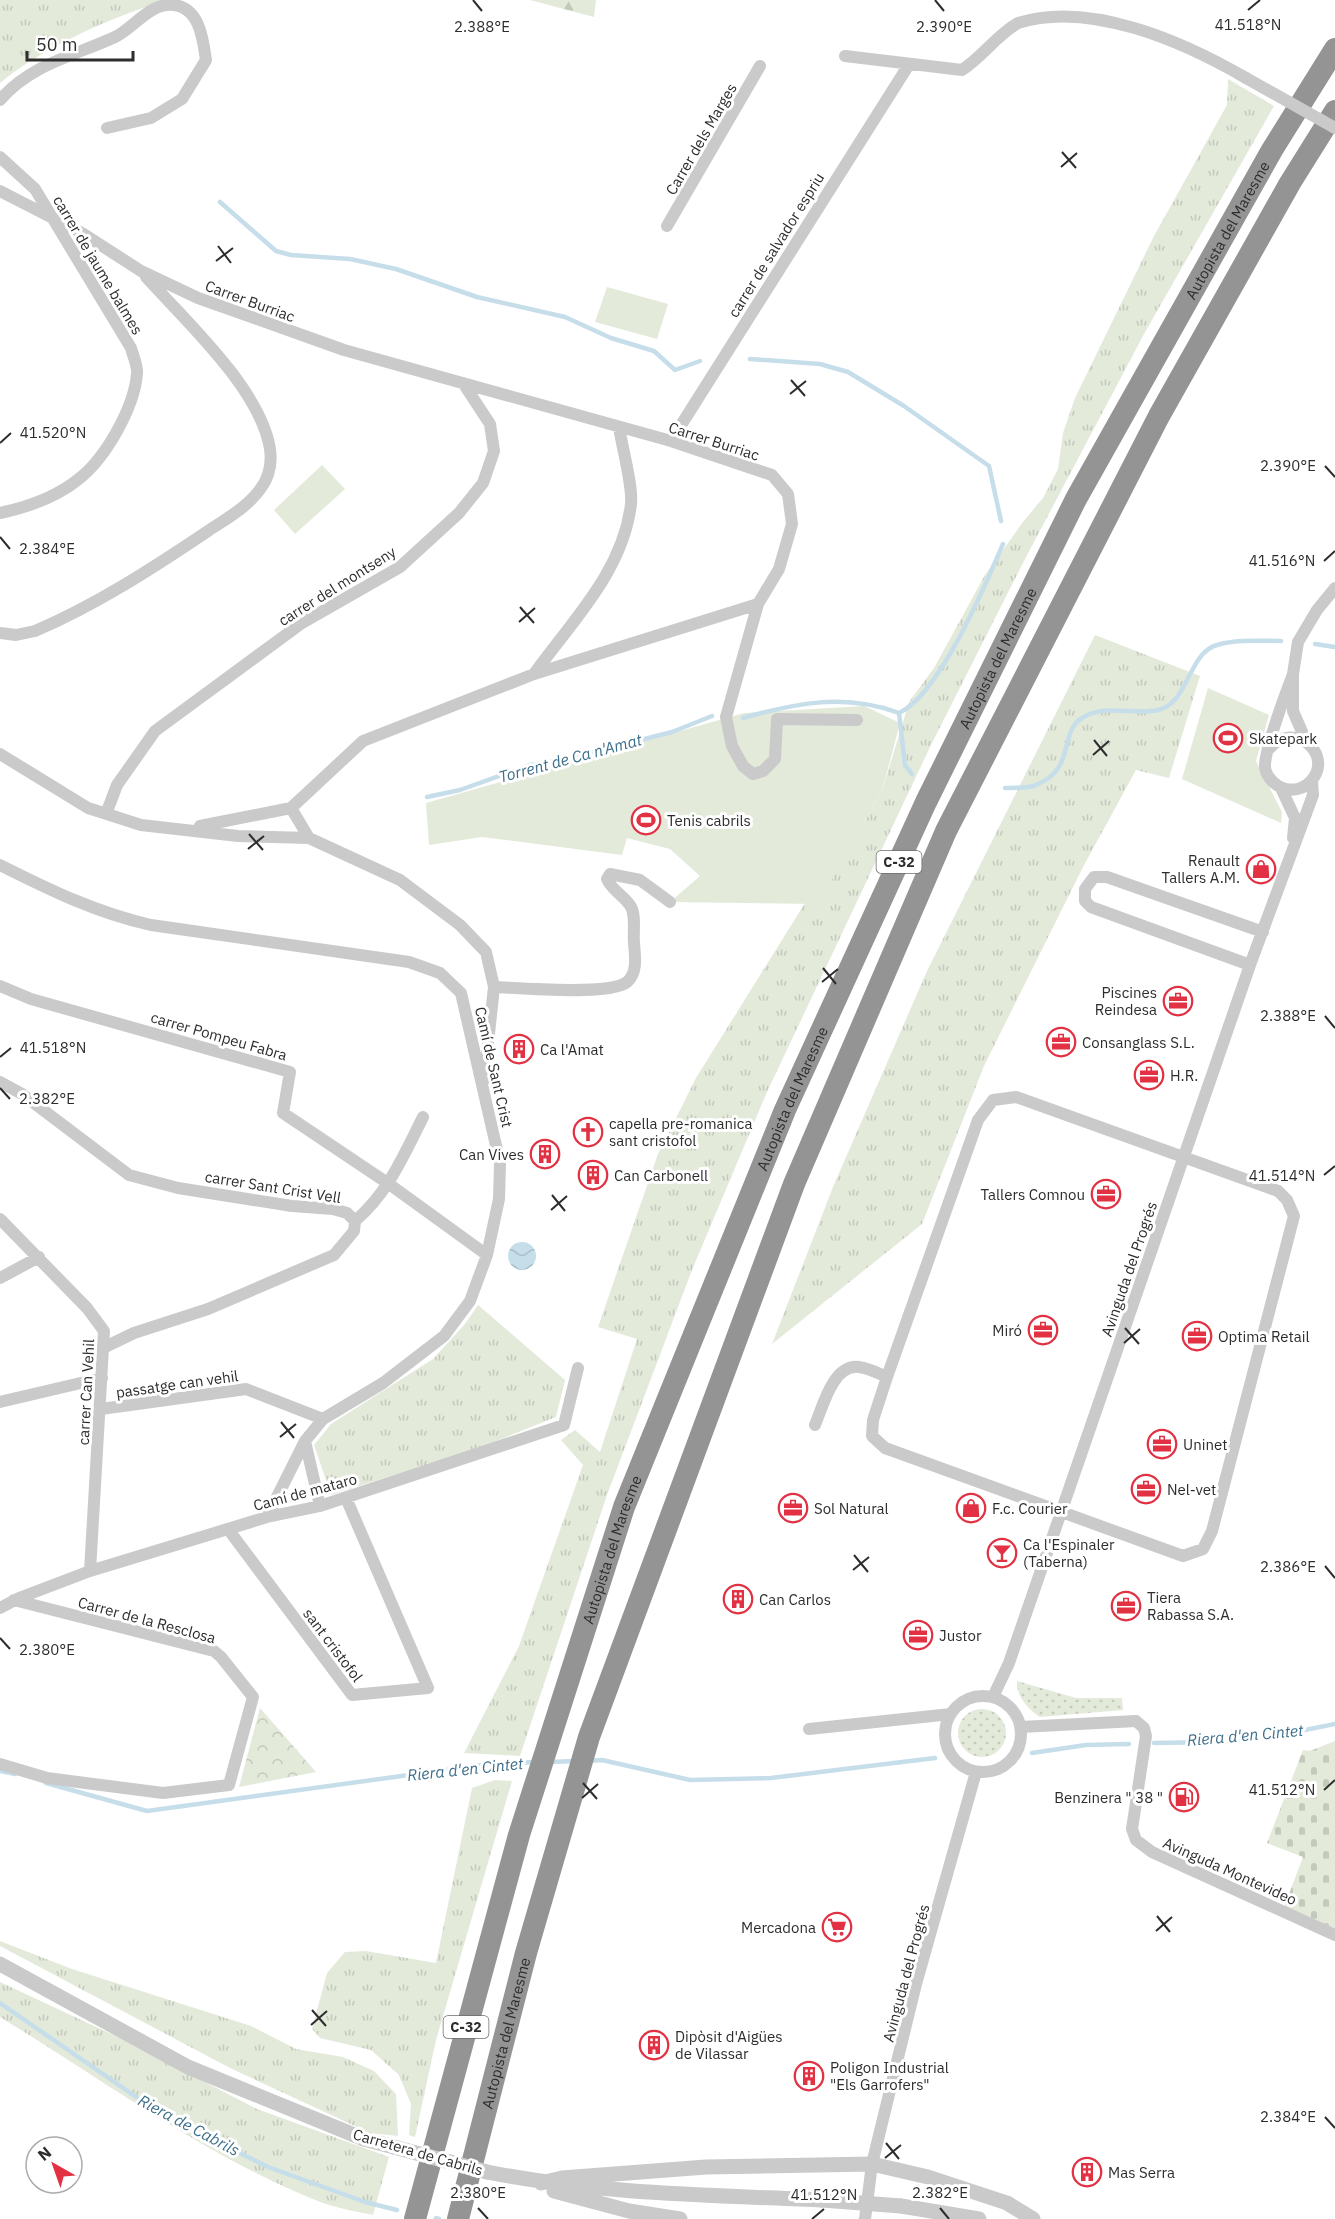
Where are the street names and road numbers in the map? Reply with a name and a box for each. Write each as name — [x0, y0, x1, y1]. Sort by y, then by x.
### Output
street label: Carrer dels Marges — [661, 80, 741, 198]
street label: Autopista del Maresme — [1181, 158, 1273, 302]
street label: carrer de salvador espriu — [724, 169, 828, 321]
street label: carrer de jaume balmes — [49, 192, 147, 338]
street label: Carrer Burriac — [203, 276, 298, 326]
street label: Carrer Burriac — [666, 417, 762, 465]
street label: carrer del montseny — [275, 542, 400, 630]
street label: Autopista del Maresme — [954, 584, 1040, 732]
road number: C-32 — [876, 851, 922, 873]
street label: Camí de Sant Crist — [471, 1005, 517, 1129]
street label: carrer Pompeu Fabra — [149, 1007, 289, 1065]
street label: Autopista del Maresme — [752, 1023, 832, 1173]
street label: carrer Sant Crist Vell — [204, 1167, 342, 1207]
street label: Avinguda del Progrés — [1097, 1199, 1161, 1339]
street label: carrer Can Vehil — [74, 1338, 98, 1446]
street label: passatge can vehil — [115, 1366, 239, 1402]
street label: Camí de mataro — [251, 1469, 359, 1515]
street label: Autopista del Maresme — [578, 1472, 645, 1626]
street label: Carrer de la Resclosa — [76, 1592, 218, 1648]
street label: sant cristofol — [299, 1604, 367, 1686]
street label: Avinguda Montevideo — [1160, 1833, 1300, 1909]
street label: Avinguda del Progrés — [878, 1902, 934, 2044]
street label: Autopista del Maresme — [477, 1955, 534, 2111]
road number: C-32 — [444, 2016, 488, 2038]
street label: Carretera de Cabrils — [351, 2124, 485, 2180]

